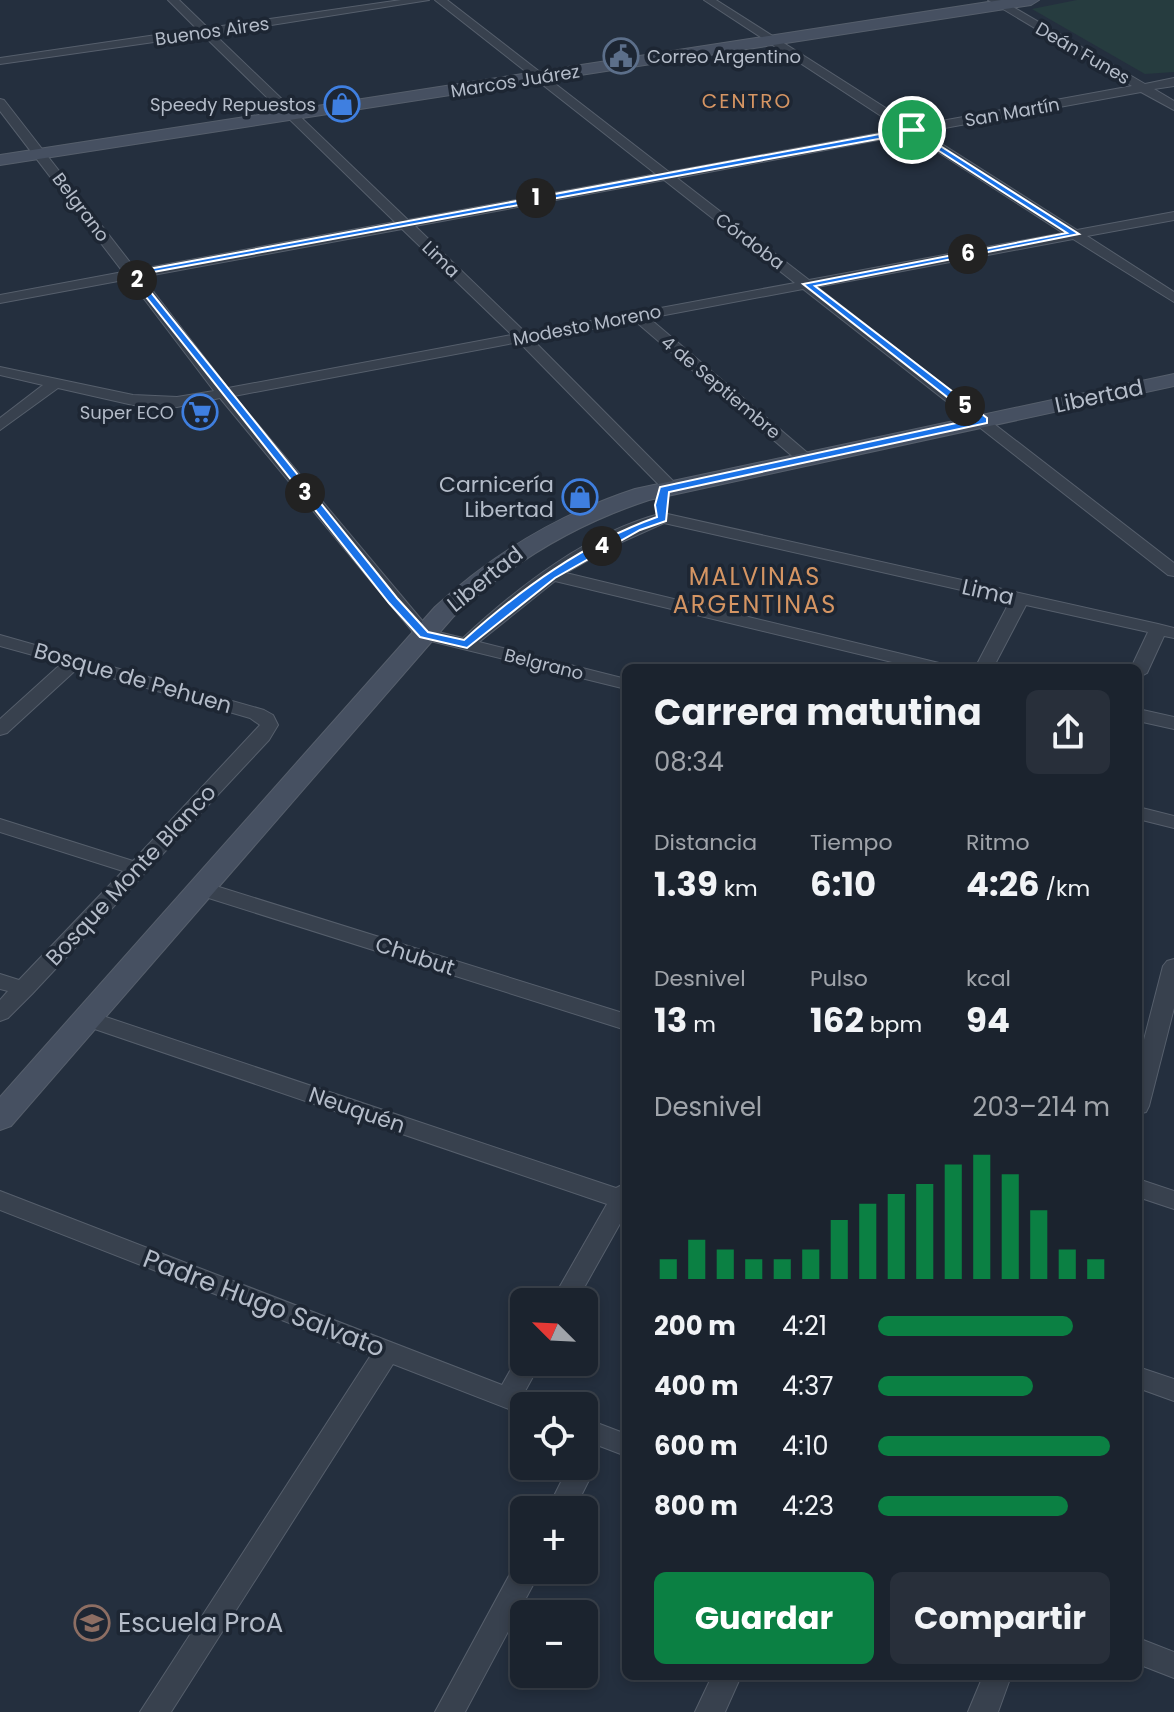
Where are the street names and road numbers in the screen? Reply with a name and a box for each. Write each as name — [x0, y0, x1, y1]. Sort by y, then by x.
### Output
street label: Buenos Aires — [153, 11, 271, 51]
street label: Deán Funes — [1031, 16, 1135, 90]
street label: Marcos Juárez — [449, 58, 581, 104]
street label: San Martín — [963, 91, 1061, 133]
street label: Belgrano — [47, 167, 115, 247]
street label: Córdoba — [710, 207, 790, 275]
street label: Lima — [417, 235, 465, 283]
street label: Modesto Moreno — [511, 298, 663, 352]
street label: 4 de Septiembre — [656, 330, 786, 444]
street label: Libertad — [1052, 372, 1146, 420]
street label: Libertad — [441, 539, 529, 619]
street label: Lima — [959, 571, 1017, 613]
street label: Bosque de Pehuen — [31, 635, 235, 721]
street label: Belgrano — [502, 642, 586, 686]
street label: Bosque Monte Blanco — [39, 778, 223, 972]
street label: Chubut — [371, 929, 459, 983]
street label: Neuquén — [305, 1079, 409, 1141]
street label: Padre Hugo Salvato — [138, 1240, 390, 1366]

